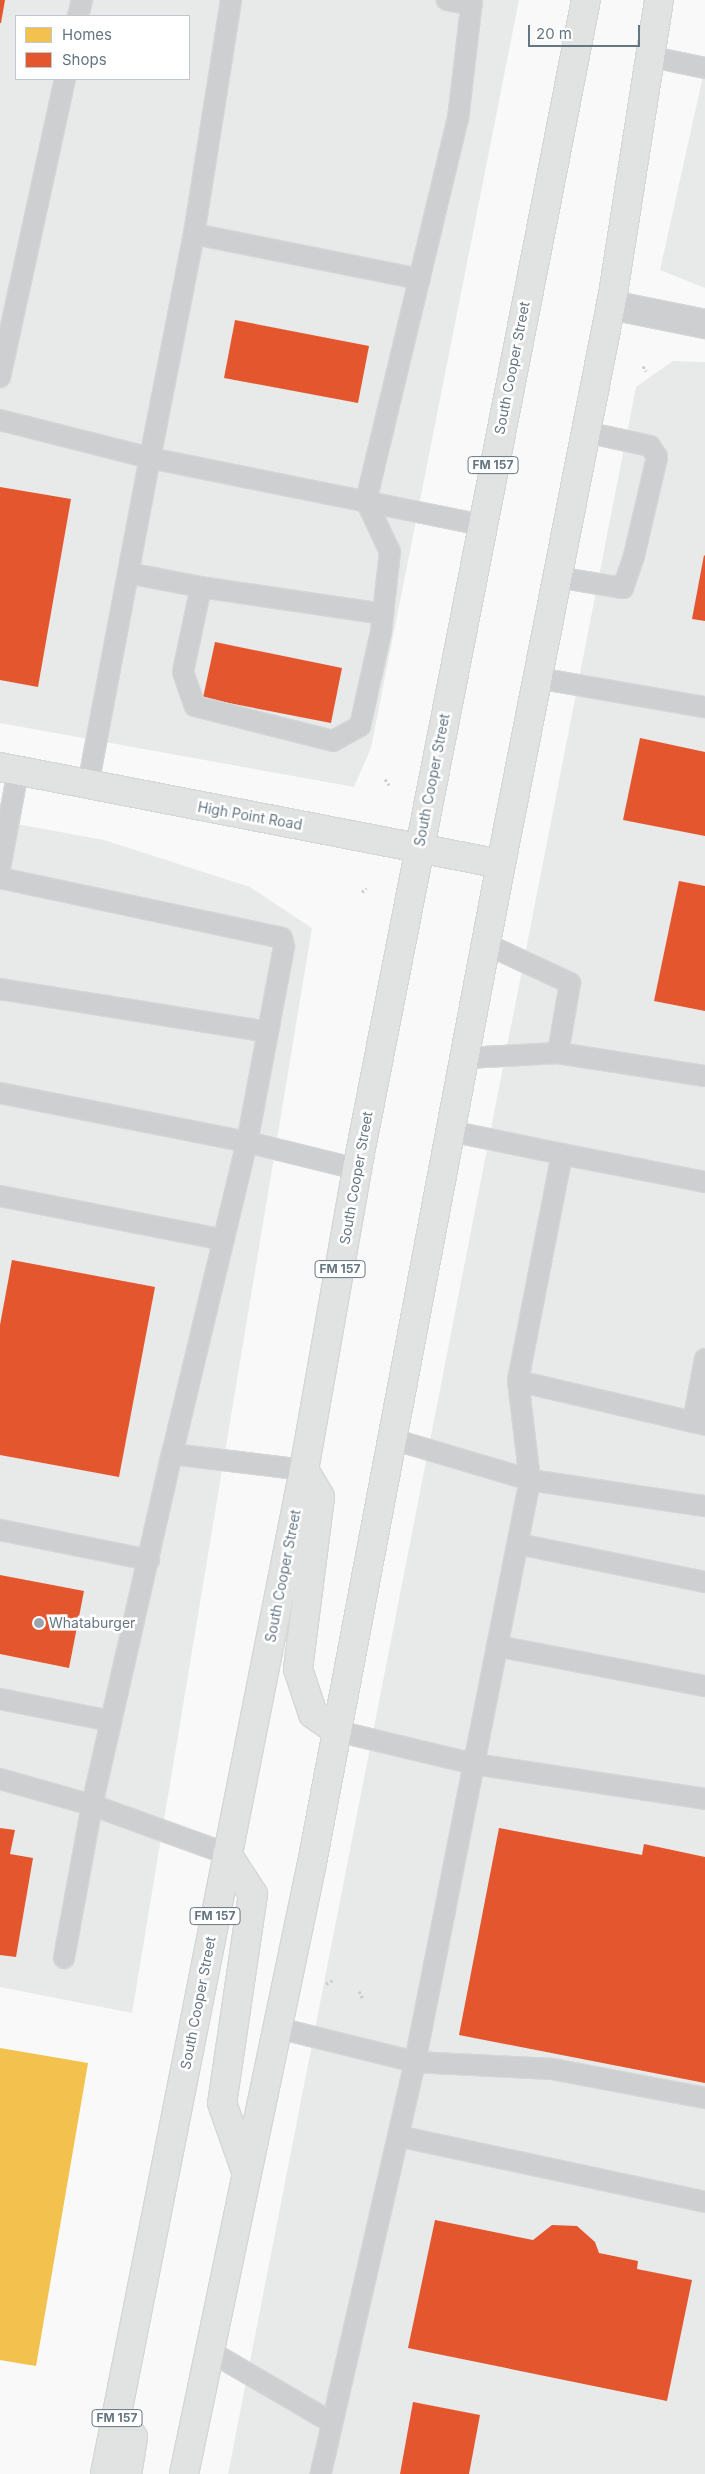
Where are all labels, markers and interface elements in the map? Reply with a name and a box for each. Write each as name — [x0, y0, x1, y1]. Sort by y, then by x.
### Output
legend — [15, 15, 190, 80]
scale bar — [530, 15, 642, 47]
text: 20 m — [536, 24, 572, 43]
text: Homes — [62, 25, 112, 44]
text: Shops — [62, 50, 107, 69]
street label: South Cooper Street — [491, 300, 533, 436]
road number: FM 157 — [467, 456, 519, 474]
street label: South Cooper Street — [411, 712, 453, 848]
street label: High Point Road — [196, 799, 304, 833]
street label: South Cooper Street — [336, 1110, 376, 1246]
road number: FM 157 — [314, 1260, 366, 1278]
street label: South Cooper Street — [262, 1508, 304, 1644]
place label: Whataburger — [49, 1615, 135, 1631]
marker: Whataburger — [33, 1617, 45, 1629]
road number: FM 157 — [189, 1906, 241, 1925]
street label: South Cooper Street — [177, 1935, 219, 2071]
road number: FM 157 — [91, 2408, 143, 2428]

